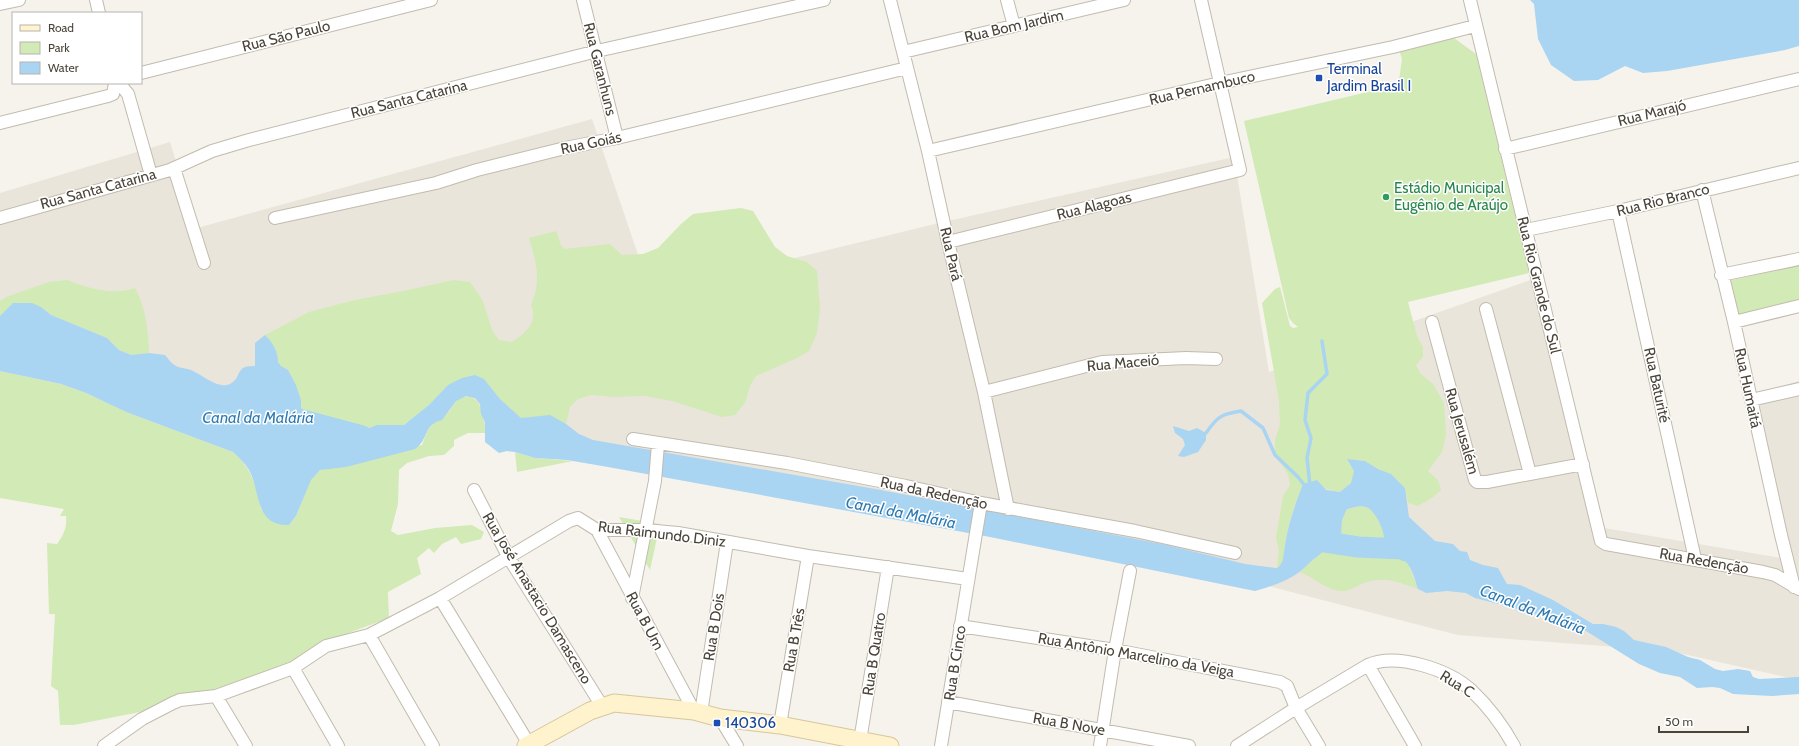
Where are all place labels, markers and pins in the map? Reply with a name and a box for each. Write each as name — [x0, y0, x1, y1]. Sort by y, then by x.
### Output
place label: Terminal Jardim Brasil I — [1326, 60, 1411, 95]
marker: Terminal Jardim Brasil I — [1314, 73, 1324, 83]
place label: Estádio Municipal Eugênio de Araújo — [1394, 179, 1508, 214]
marker: Estádio Municipal Eugênio de Araújo — [1381, 192, 1391, 202]
place label: 140306 — [725, 714, 776, 732]
marker: 140306 — [712, 718, 722, 728]

